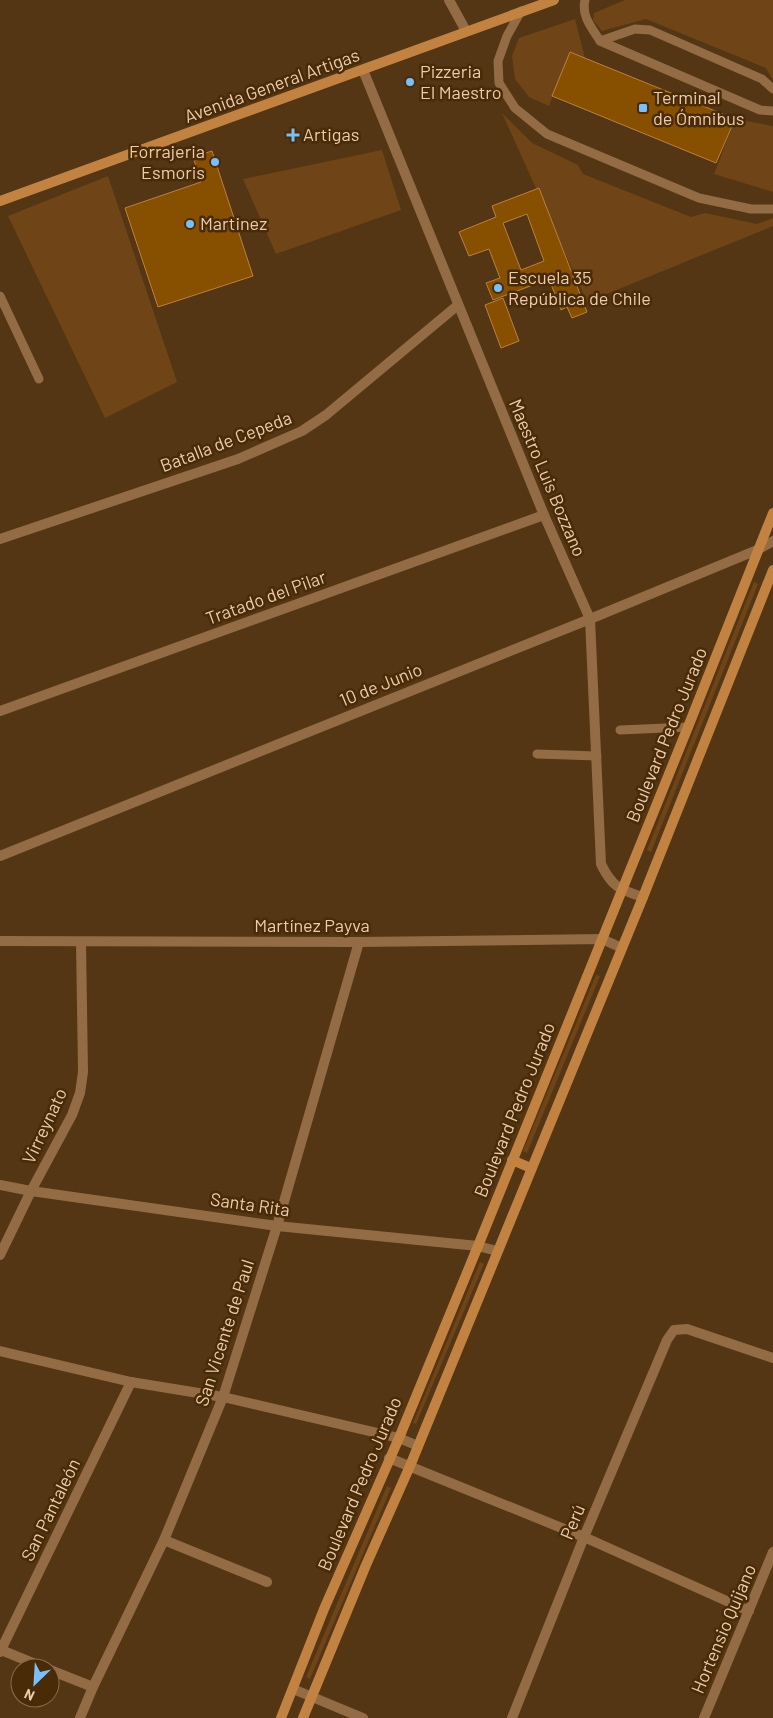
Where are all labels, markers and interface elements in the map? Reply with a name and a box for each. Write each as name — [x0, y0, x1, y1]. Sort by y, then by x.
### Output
street label: Avenida General Artigas — [181, 43, 362, 127]
place label: Pizzeria El Maestro — [420, 60, 502, 103]
marker: Pizzeria El Maestro — [404, 76, 416, 88]
place label: Terminal de Ómnibus — [653, 86, 745, 129]
marker: Terminal de Ómnibus — [637, 102, 649, 114]
place label: Artigas — [303, 123, 359, 145]
marker: Artigas — [287, 129, 299, 141]
place label: Forrajeria Esmoris — [129, 140, 205, 183]
marker: Forrajeria Esmoris — [209, 156, 221, 168]
place label: Martinez — [200, 212, 267, 234]
marker: Martinez — [184, 218, 196, 230]
place label: Escuela 35 República de Chile — [508, 266, 651, 309]
marker: Escuela 35 República de Chile — [492, 282, 504, 294]
street label: Maestro Luis Bozzano — [505, 396, 591, 560]
street label: Batalla de Cepeda — [157, 406, 295, 476]
street label: Tratado del Pilar — [203, 565, 329, 629]
street label: Boulevard Pedro Jurado — [621, 644, 711, 825]
street label: 10 de Junio — [336, 658, 425, 711]
street label: Martínez Payva — [254, 914, 370, 936]
street label: Boulevard Pedro Jurado — [469, 1019, 559, 1200]
street label: Virreynato — [17, 1084, 71, 1167]
street label: Santa Rita — [209, 1188, 291, 1220]
street label: San Vicente de Paul — [190, 1257, 258, 1409]
street label: Boulevard Pedro Jurado — [312, 1393, 406, 1574]
street label: San Pantaleón — [16, 1455, 84, 1564]
street label: Perú — [555, 1501, 589, 1543]
street label: Hortensio Quijano — [686, 1561, 760, 1697]
north arrow — [10, 1658, 60, 1708]
text: N — [21, 1686, 37, 1705]

